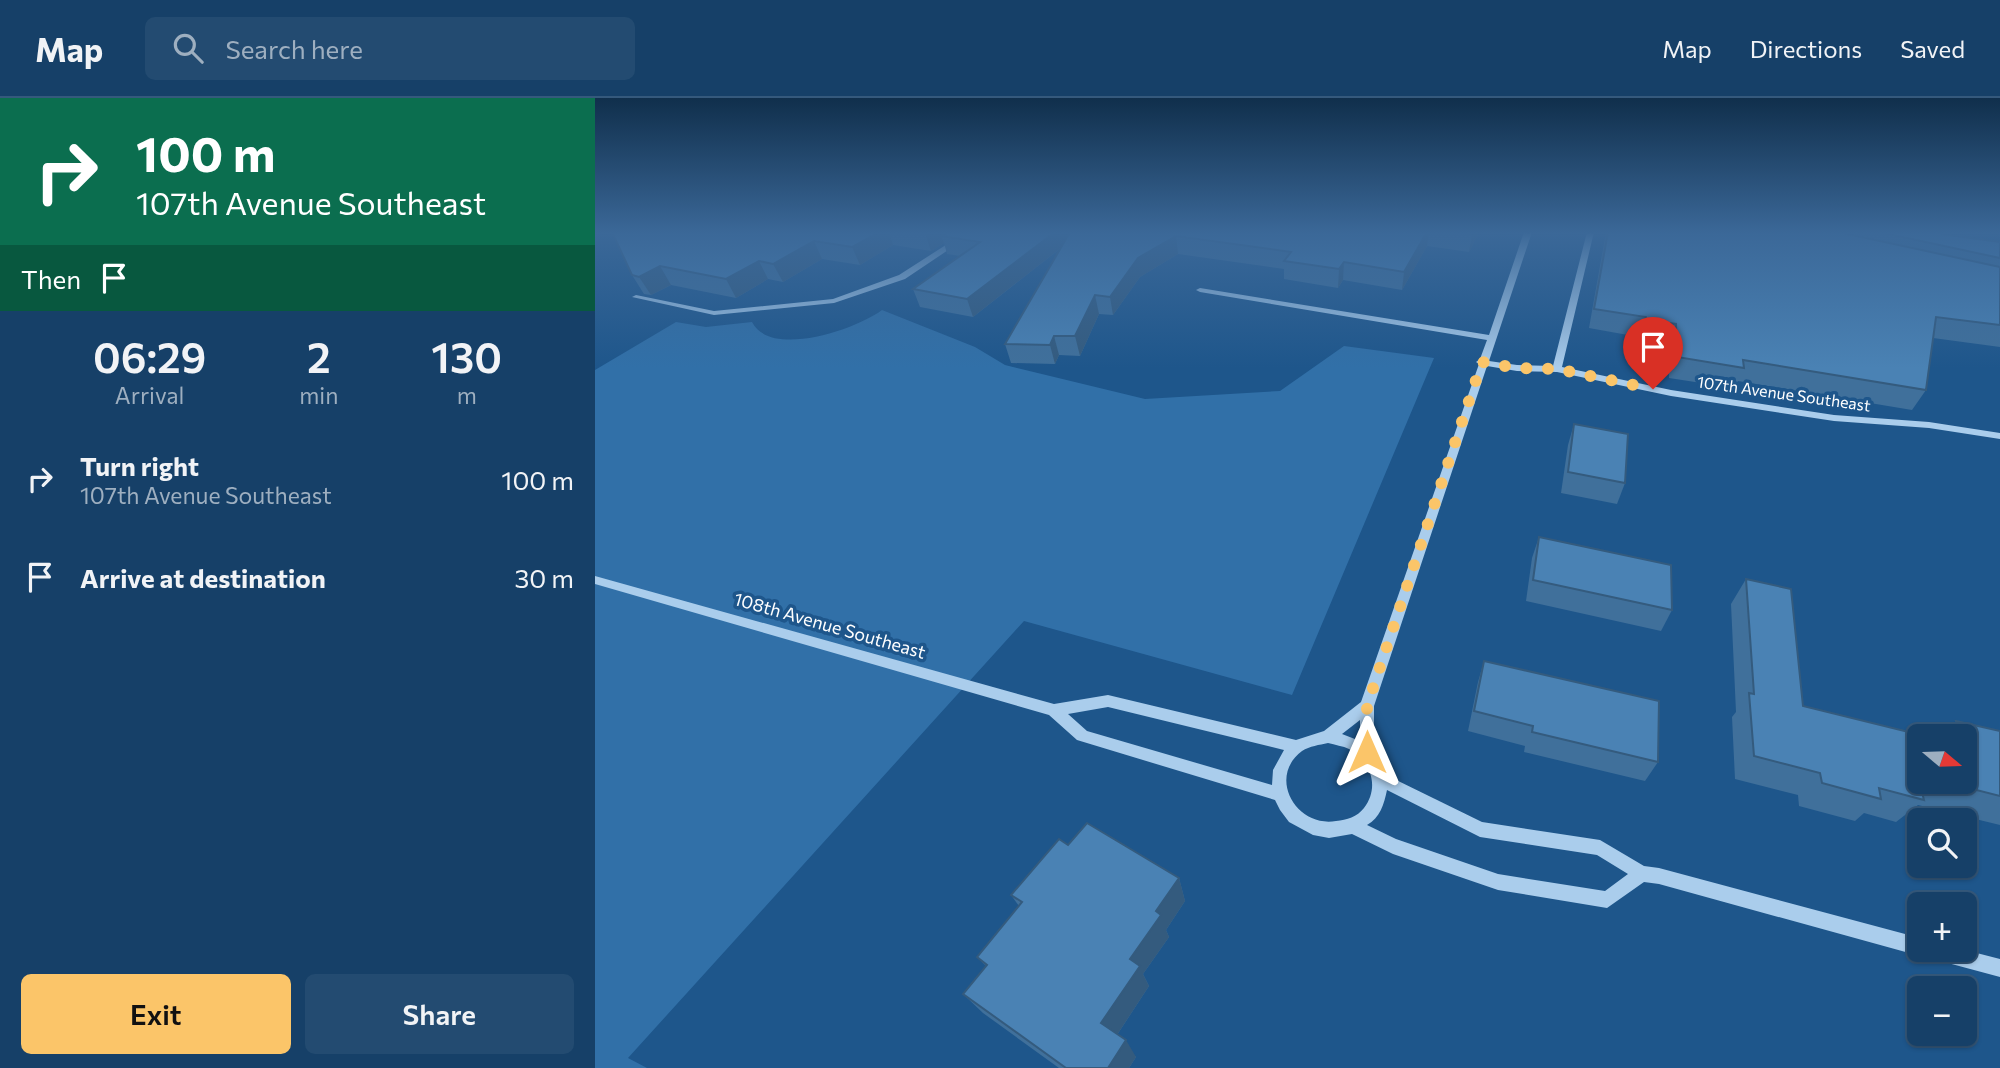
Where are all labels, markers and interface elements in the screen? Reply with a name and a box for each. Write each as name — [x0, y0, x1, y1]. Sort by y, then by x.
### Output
search box — [145, 17, 635, 80]
text: Map — [35, 28, 103, 69]
icon: search — [169, 29, 207, 67]
text: Search here — [225, 33, 363, 64]
text: Map — [1662, 34, 1712, 63]
text: Directions — [1750, 34, 1862, 63]
text: Saved — [1900, 34, 1965, 63]
text: 100 m — [136, 122, 275, 182]
icon: right — [21, 126, 112, 217]
text: 107th Avenue Southeast — [136, 182, 486, 222]
icon: arrive — [95, 259, 133, 297]
text: Then — [21, 263, 81, 294]
pin — [1623, 317, 1683, 389]
icon: arrive — [1634, 328, 1672, 366]
text: 06:29 — [93, 330, 206, 382]
text: 2 — [307, 330, 331, 382]
text: 130 — [431, 330, 502, 382]
street label: 107th Avenue Southeast — [1696, 371, 1872, 415]
text: Arrival — [115, 381, 184, 409]
text: min — [299, 381, 338, 409]
text: m — [457, 381, 477, 409]
text: Turn right — [80, 450, 199, 481]
icon: right — [21, 460, 59, 498]
text: 100 m — [501, 464, 574, 495]
text: 107th Avenue Southeast — [80, 481, 332, 509]
icon: arrive — [21, 558, 59, 596]
text: Arrive at destination — [80, 562, 326, 593]
text: 30 m — [515, 562, 574, 593]
street label: 108th Avenue Southeast — [732, 587, 928, 663]
position arrow — [1330, 715, 1404, 789]
north arrow — [1907, 724, 1977, 794]
map controls — [1907, 724, 1977, 1046]
button: search — [1907, 808, 1977, 878]
button: + — [1907, 892, 1977, 962]
button: Exit — [21, 974, 291, 1054]
button: Share — [305, 974, 574, 1054]
button: − — [1907, 976, 1977, 1046]

